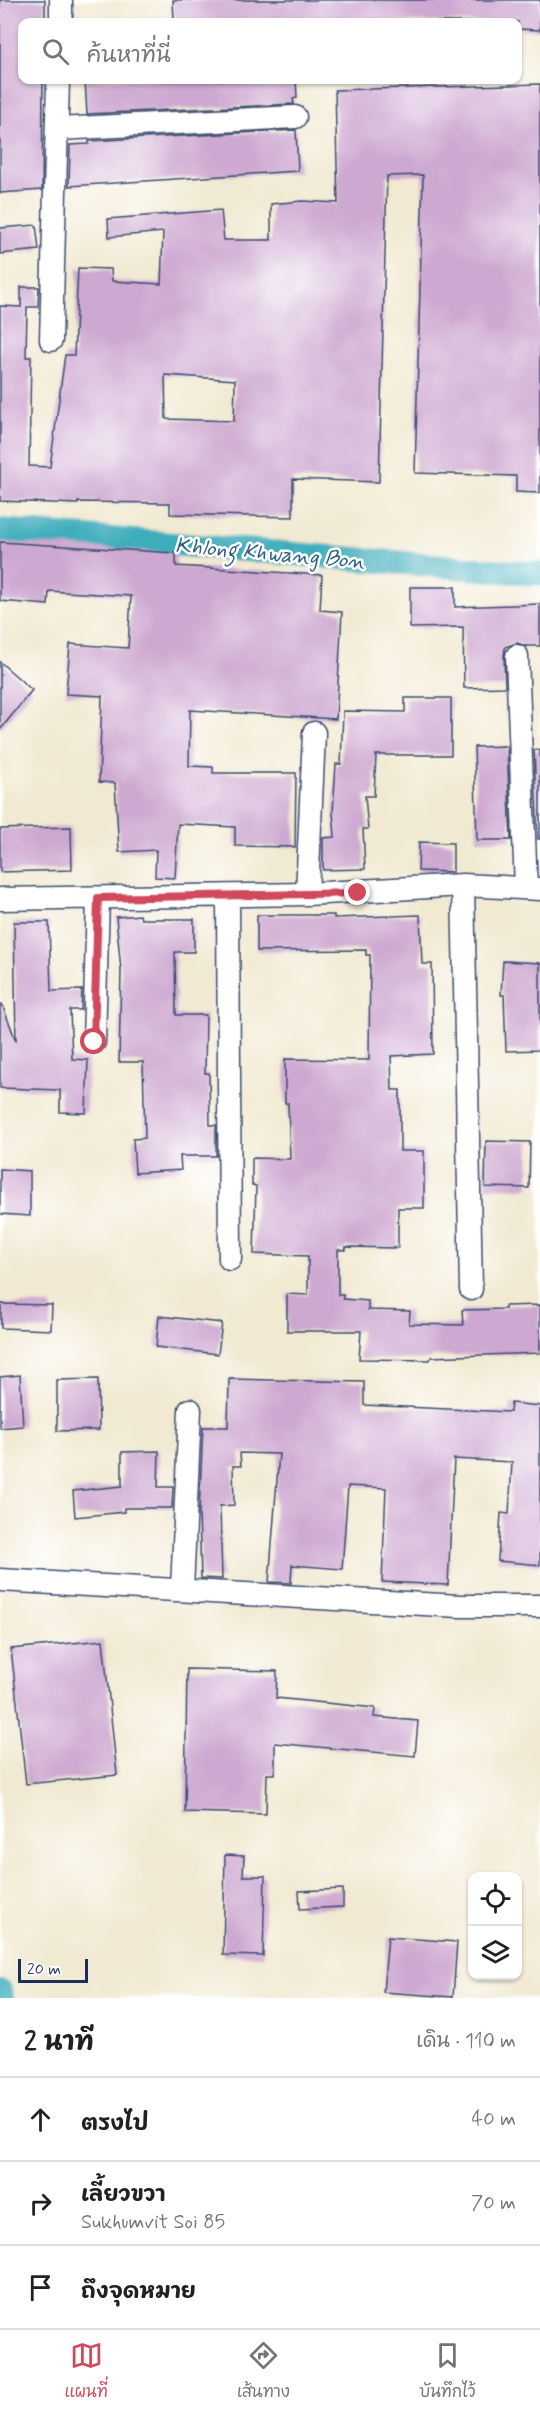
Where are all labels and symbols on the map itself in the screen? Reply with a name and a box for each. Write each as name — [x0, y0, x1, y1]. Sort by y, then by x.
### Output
water label: Khlong Khwang Bon — [174, 532, 366, 579]
route end — [344, 879, 370, 905]
route start — [80, 1028, 106, 1054]
scale bar — [18, 1956, 88, 1984]

